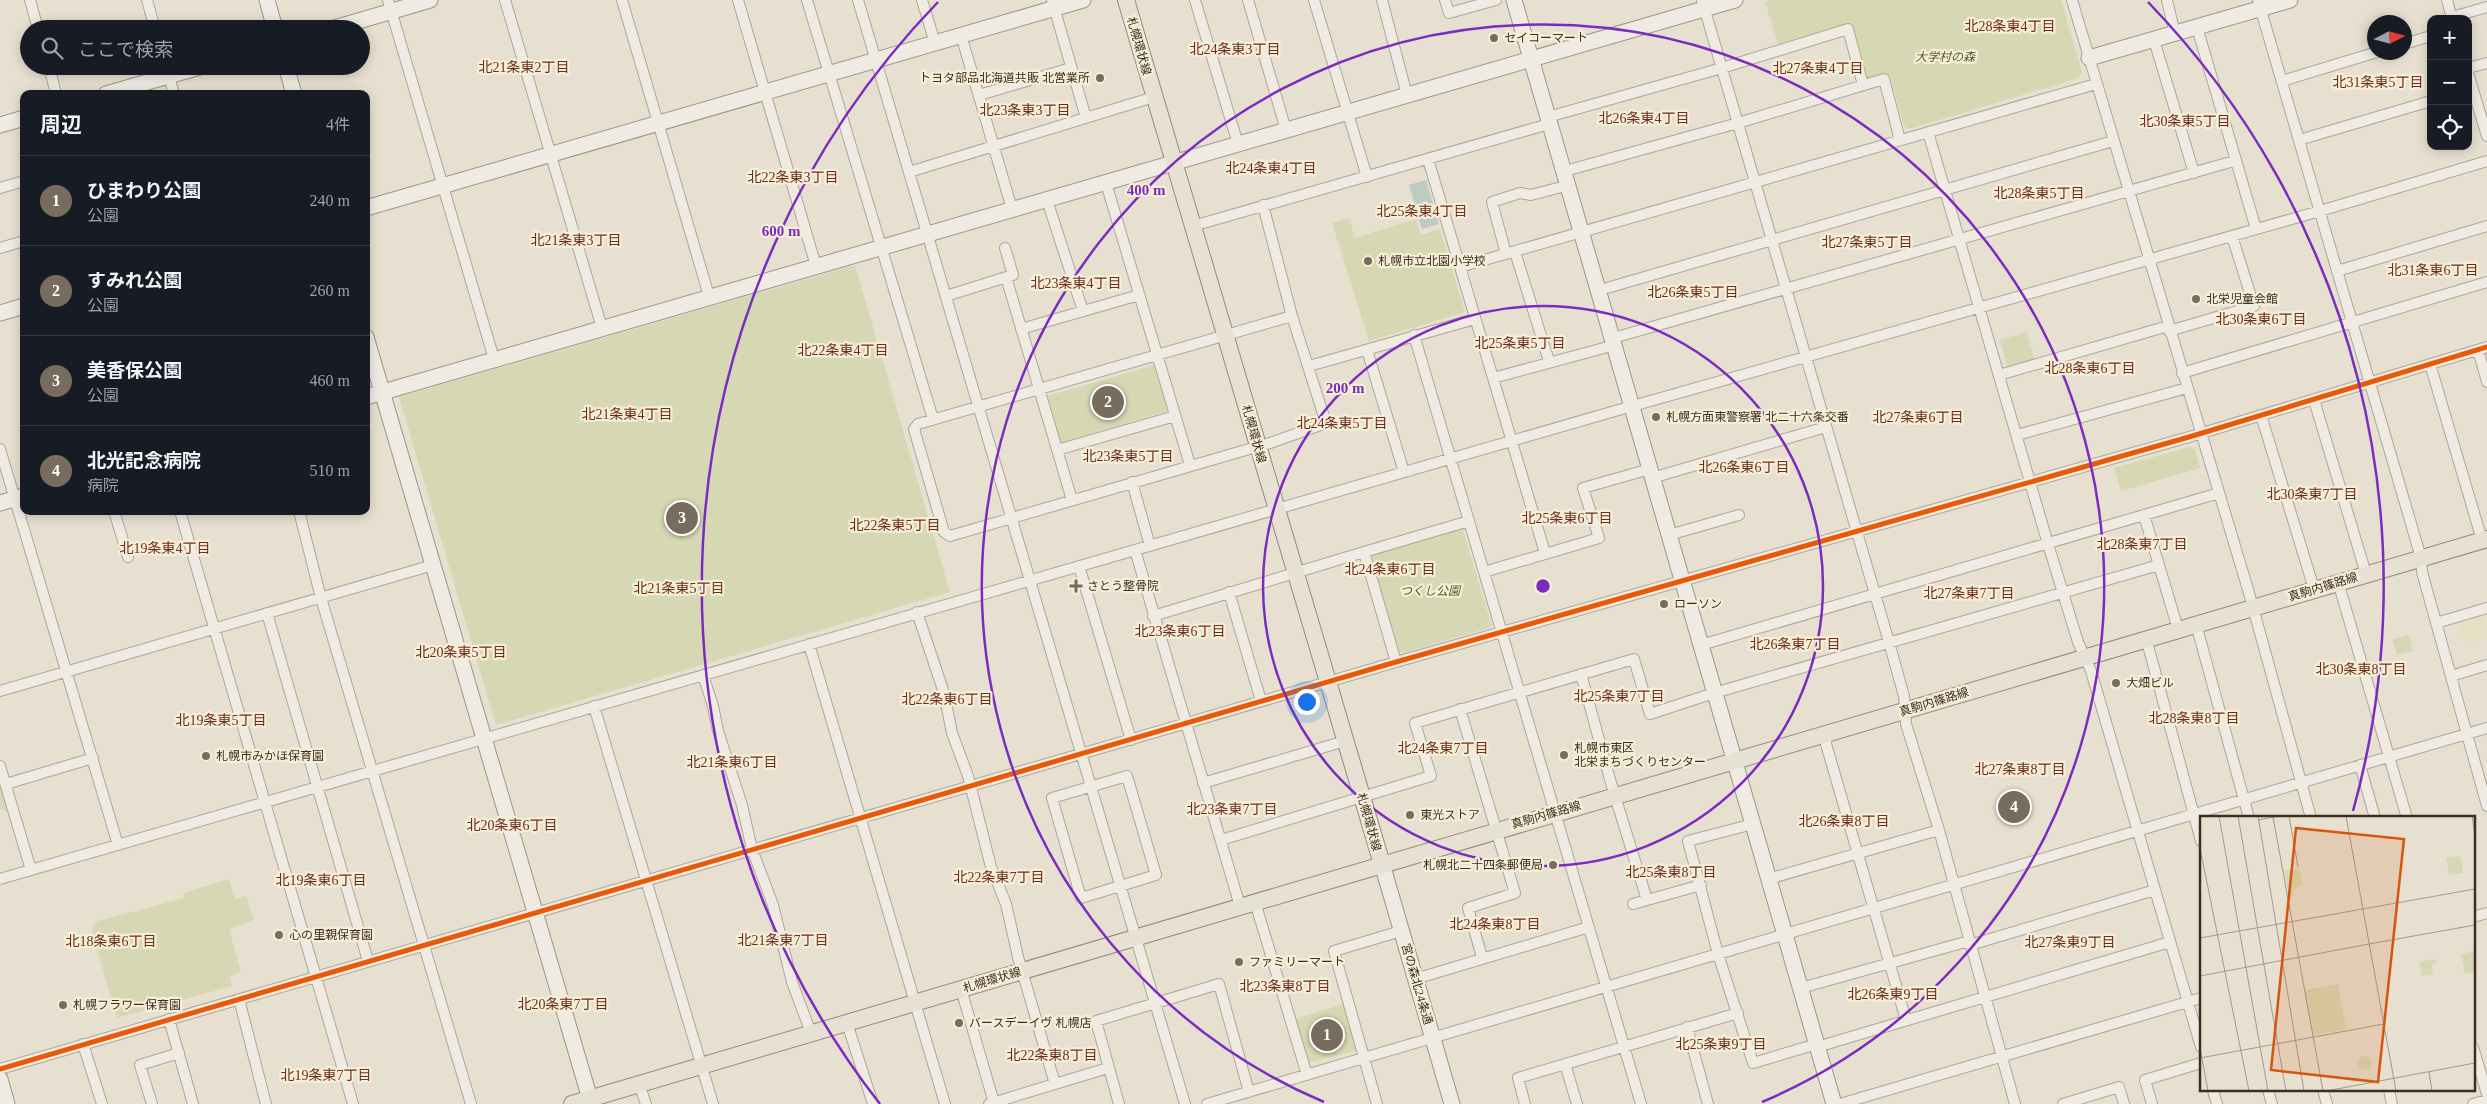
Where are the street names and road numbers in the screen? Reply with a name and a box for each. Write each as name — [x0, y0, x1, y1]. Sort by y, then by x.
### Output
street label: 札幌環状線 — [1124, 15, 1154, 77]
street label: 札幌環状線 — [1239, 403, 1269, 465]
street label: 真駒内篠路線 — [2287, 570, 2359, 604]
street label: 真駒内篠路線 — [1898, 685, 1970, 719]
street label: 札幌環状線 — [1354, 791, 1384, 853]
street label: 真駒内篠路線 — [1509, 798, 1583, 832]
street label: 宮の森北24条通 — [1399, 942, 1435, 1026]
street label: 札幌環状線 — [961, 965, 1023, 995]

